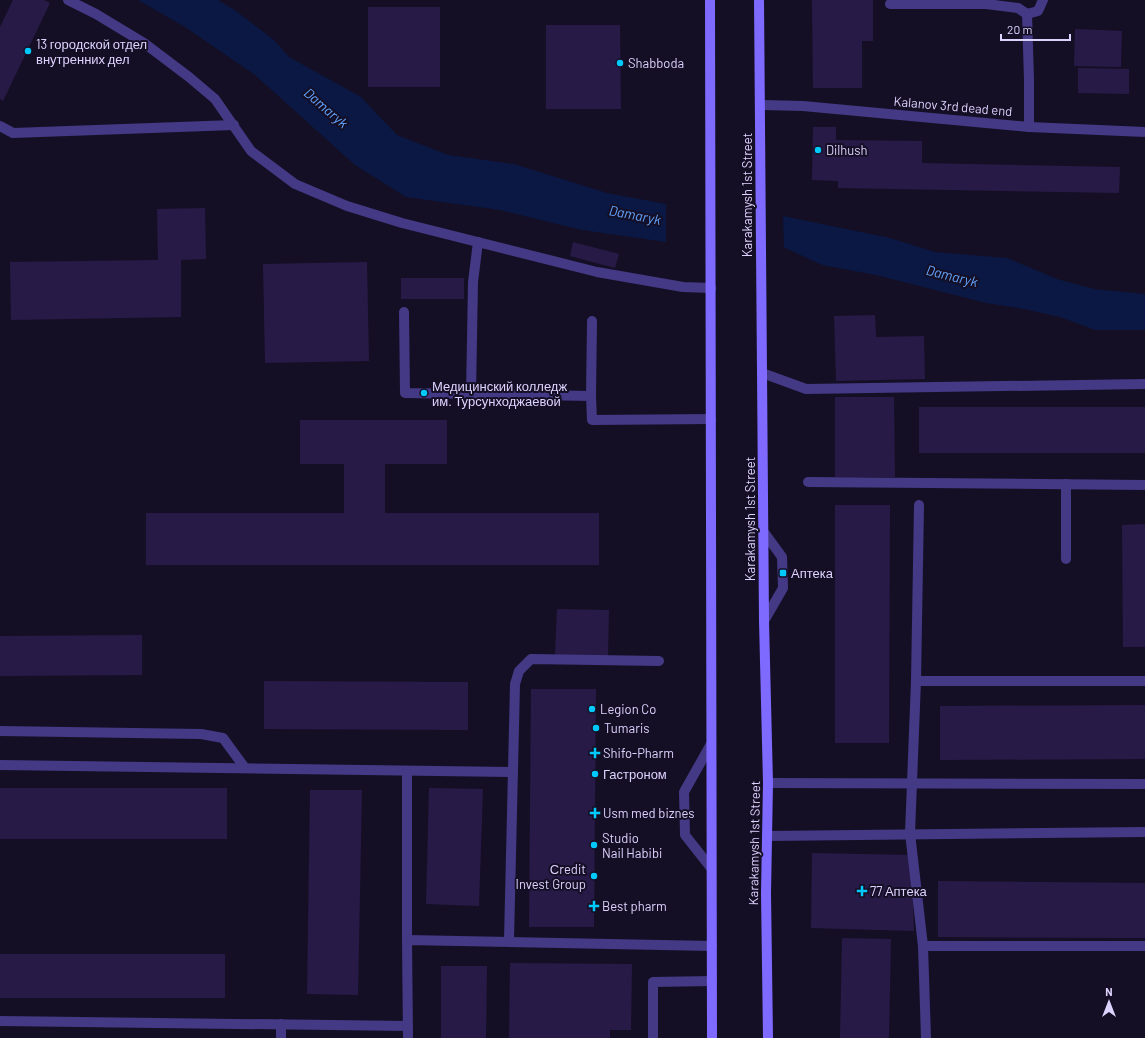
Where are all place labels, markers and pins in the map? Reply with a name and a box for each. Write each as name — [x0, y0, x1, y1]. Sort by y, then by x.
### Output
place label: 13 городской отдел внутренних дел — [36, 36, 147, 67]
marker: 13 городской отдел внутренних дел — [23, 46, 33, 56]
place label: Shabboda — [628, 55, 684, 71]
marker: Shabboda — [615, 58, 625, 68]
place label: Dilhush — [826, 142, 868, 158]
marker: Dilhush — [813, 145, 823, 155]
place label: Медицинский колледж им. Турсунходжаевой — [432, 378, 567, 409]
marker: Медицинский колледж им. Турсунходжаевой — [419, 388, 429, 398]
place label: Аптека — [791, 565, 834, 581]
marker: Аптека — [778, 568, 788, 578]
place label: Legion Co — [600, 701, 656, 717]
marker: Legion Co — [587, 704, 597, 714]
place label: Tumaris — [604, 720, 650, 736]
marker: Tumaris — [591, 723, 601, 733]
place label: Shifo-Pharm — [603, 745, 674, 761]
marker: Shifo-Pharm — [590, 748, 600, 758]
place label: Гастроном — [603, 766, 667, 782]
marker: Гастроном — [590, 769, 600, 779]
place label: Usm med biznes — [603, 805, 695, 821]
marker: Usm med biznes — [590, 808, 600, 818]
place label: Studio Nail Habibi — [602, 830, 662, 861]
marker: Studio Nail Habibi — [589, 840, 599, 850]
place label: Сredit Invest Group — [516, 861, 586, 892]
marker: Сredit Invest Group — [589, 871, 599, 881]
place label: 77 Аптека — [870, 883, 928, 899]
marker: 77 Аптека — [857, 886, 867, 896]
place label: Best pharm — [602, 898, 667, 914]
marker: Best pharm — [589, 901, 599, 911]

